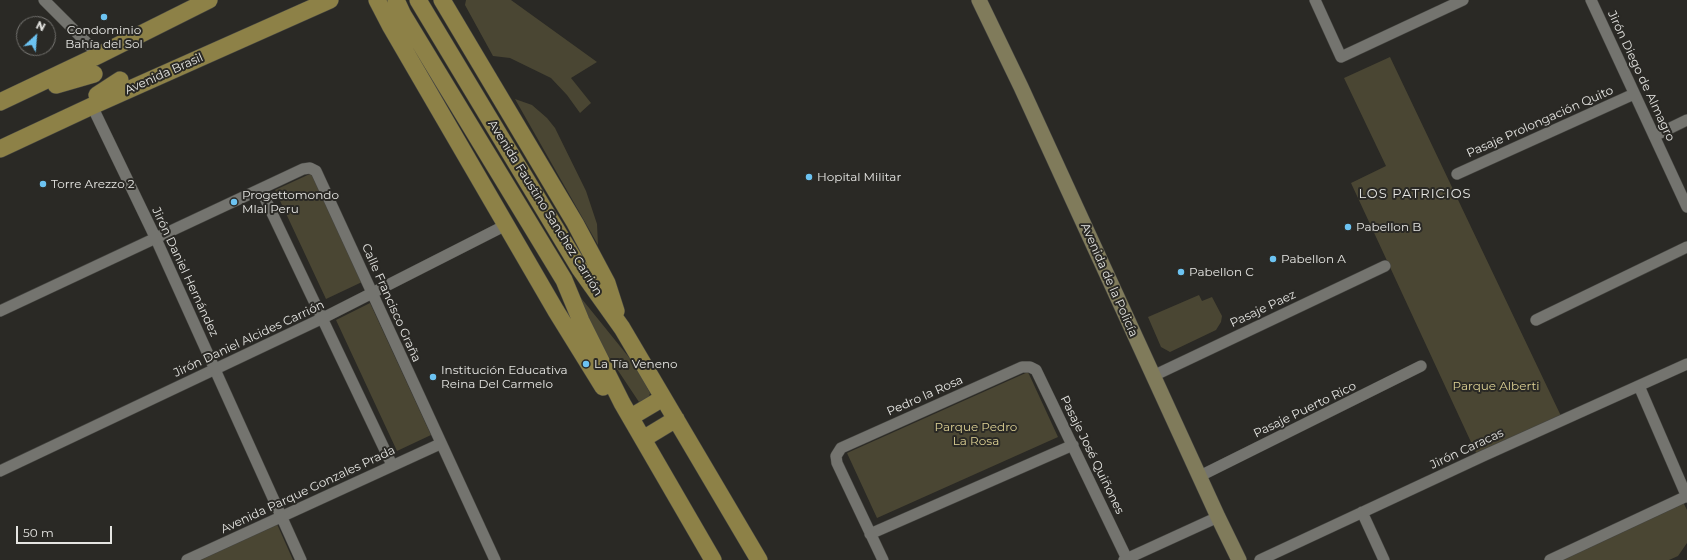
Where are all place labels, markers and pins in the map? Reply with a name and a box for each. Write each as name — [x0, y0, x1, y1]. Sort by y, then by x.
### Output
marker: Condominio Bahía del Sol — [99, 12, 109, 22]
place label: Condominio Bahía del Sol — [65, 23, 143, 51]
place label: Hopital Militar — [817, 170, 901, 184]
marker: Hopital Militar — [804, 172, 814, 182]
place label: Torre Arezzo 2 — [51, 177, 135, 191]
marker: Torre Arezzo 2 — [38, 179, 48, 189]
place label: Progettomondo Mlal Peru — [242, 188, 339, 216]
marker: Progettomondo Mlal Peru — [229, 197, 239, 207]
place label: Pabellon B — [1356, 220, 1421, 234]
marker: Pabellon B — [1343, 222, 1353, 232]
place label: Pabellon A — [1281, 252, 1346, 266]
marker: Pabellon A — [1268, 254, 1278, 264]
place label: Pabellon C — [1189, 265, 1254, 279]
marker: Pabellon C — [1176, 267, 1186, 277]
place label: La Tía Veneno — [594, 357, 678, 371]
marker: La Tía Veneno — [581, 359, 591, 369]
place label: Institución Educativa Reina Del Carmelo — [441, 363, 568, 391]
marker: Institución Educativa Reina Del Carmelo — [428, 372, 438, 382]

